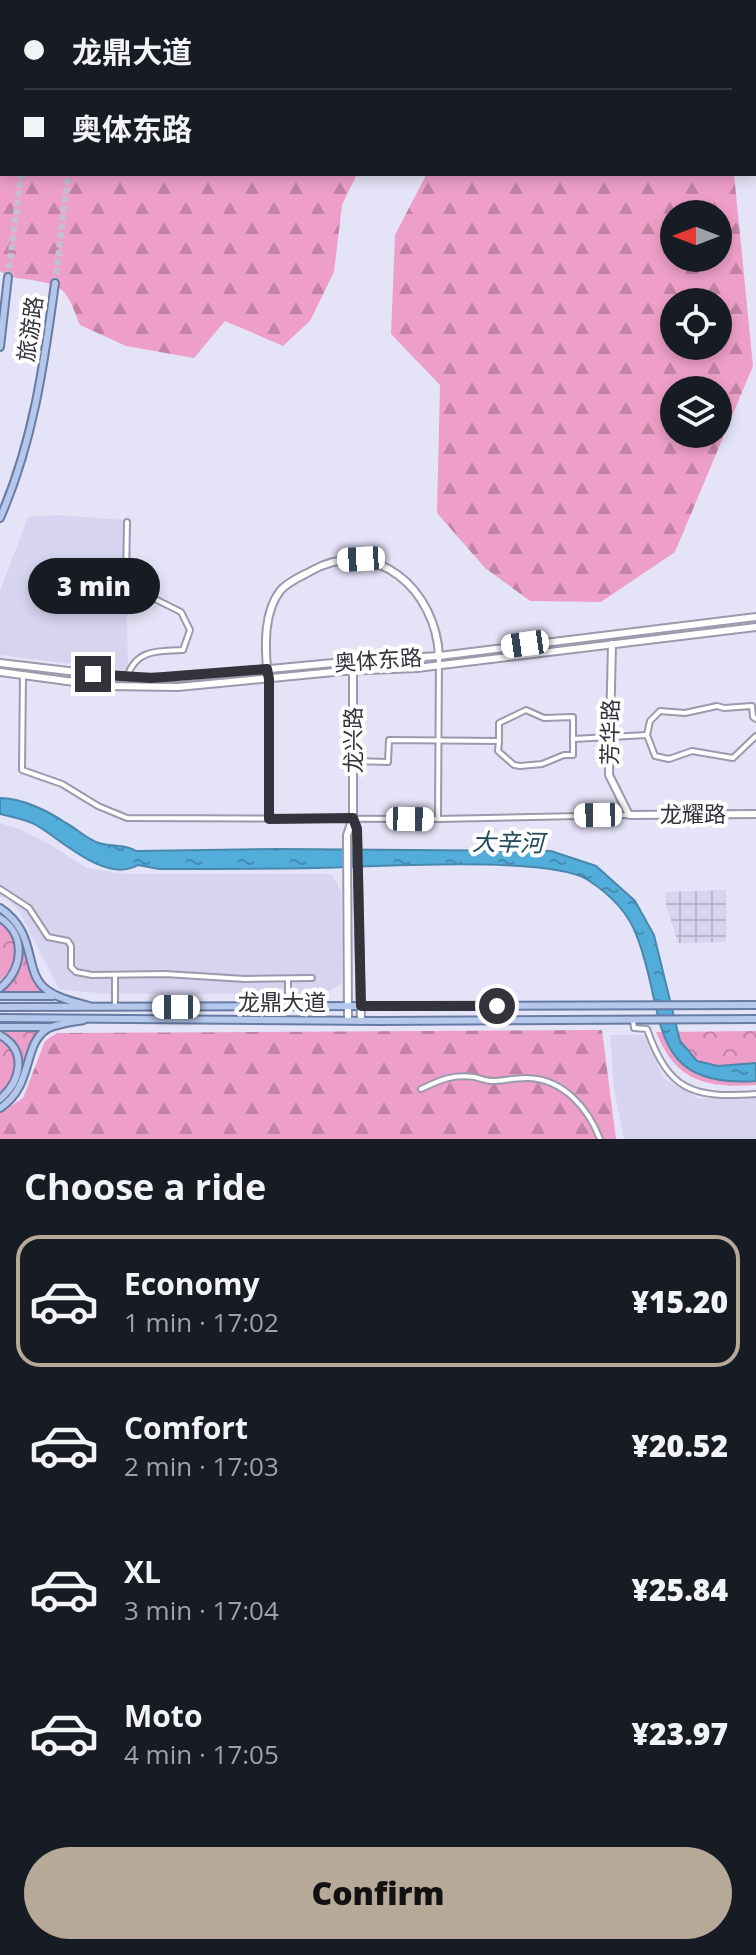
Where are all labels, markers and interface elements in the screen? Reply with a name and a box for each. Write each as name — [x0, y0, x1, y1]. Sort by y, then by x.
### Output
text: 龙鼎大道 — [72, 31, 192, 72]
text: 奥体东路 — [72, 108, 192, 149]
north arrow — [660, 200, 732, 272]
map controls — [660, 200, 732, 448]
button: locate — [660, 288, 732, 360]
street label: 旅游路 — [10, 294, 48, 364]
button: layers — [660, 376, 732, 448]
car — [336, 546, 386, 572]
callout: 3 min — [27, 558, 159, 614]
text: 3 min — [57, 568, 131, 604]
car — [500, 629, 550, 659]
street label: 奥体东路 — [333, 641, 423, 677]
route end — [75, 656, 111, 692]
street label: 芳华路 — [593, 699, 625, 765]
street label: 龙兴路 — [337, 707, 367, 773]
street label: 龙耀路 — [660, 798, 726, 828]
car — [574, 803, 622, 827]
car — [386, 807, 434, 831]
water label: 大辛河 — [472, 824, 548, 859]
street label: 龙鼎大道 — [238, 986, 326, 1016]
route start — [479, 988, 515, 1024]
car — [152, 995, 200, 1019]
text: Choose a ride — [24, 1162, 266, 1211]
text: Economy — [124, 1263, 260, 1304]
icon: car — [28, 1265, 100, 1337]
text: ¥15.20 — [631, 1281, 728, 1322]
text: 1 min · 17:02 — [124, 1304, 279, 1340]
text: Comfort — [124, 1407, 248, 1448]
icon: car — [28, 1409, 100, 1481]
text: ¥20.52 — [631, 1425, 728, 1466]
text: 2 min · 17:03 — [124, 1448, 279, 1484]
text: XL — [124, 1551, 161, 1592]
icon: car — [28, 1553, 100, 1625]
text: ¥25.84 — [631, 1569, 728, 1610]
text: 3 min · 17:04 — [124, 1592, 279, 1628]
text: Moto — [124, 1695, 202, 1736]
icon: car — [28, 1697, 100, 1769]
text: ¥23.97 — [631, 1713, 728, 1754]
text: 4 min · 17:05 — [124, 1736, 279, 1772]
button: Confirm — [24, 1847, 732, 1939]

